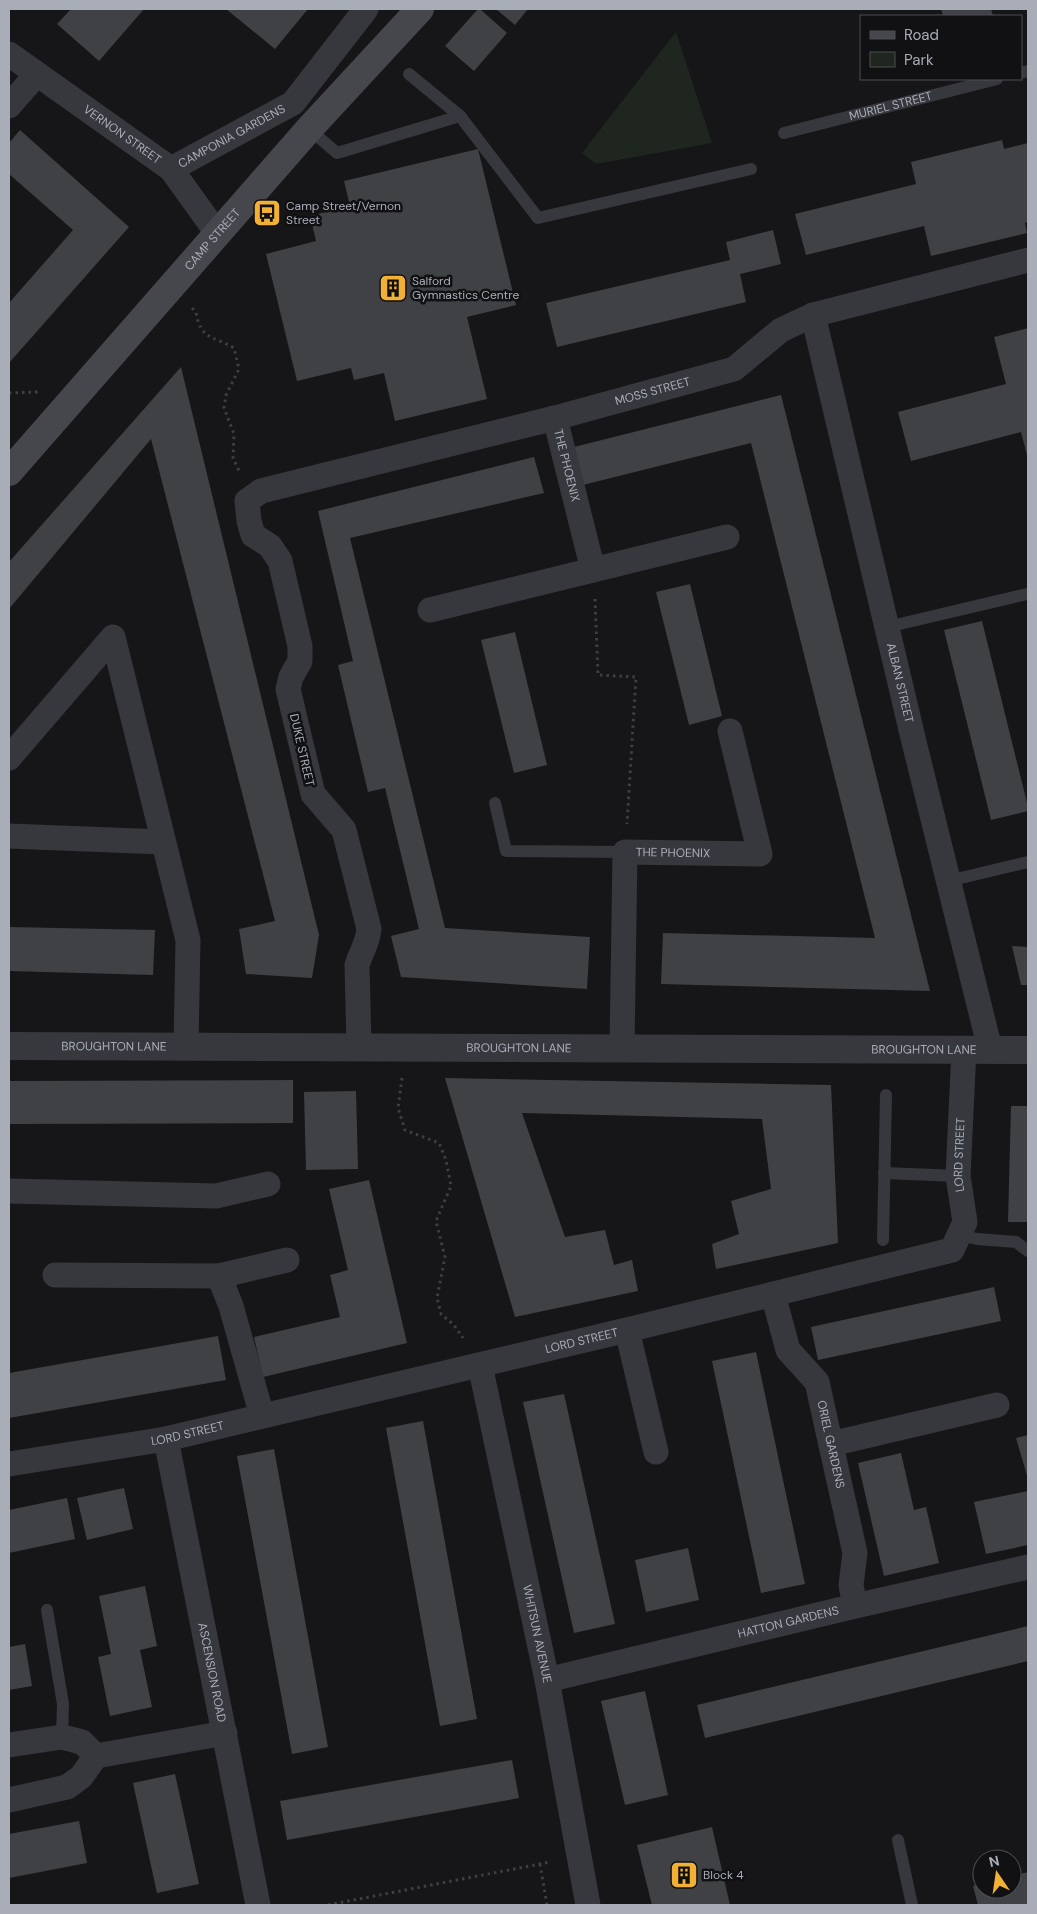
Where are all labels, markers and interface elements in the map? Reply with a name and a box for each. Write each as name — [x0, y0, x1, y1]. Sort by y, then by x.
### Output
legend — [860, 15, 1022, 80]
text: Road — [904, 25, 939, 45]
text: Park — [904, 50, 934, 70]
street label: MURIEL STREET — [847, 88, 934, 124]
street label: VERNON STREET — [80, 101, 165, 168]
street label: CAMPONIA GARDENS — [175, 101, 288, 172]
bus stop icon: Camp Street/Vernon Street — [252, 198, 282, 228]
place label: Camp Street/Vernon Street — [286, 198, 401, 228]
street label: CAMP STREET — [181, 205, 244, 274]
building icon: Salford Gymnastics Centre — [378, 273, 408, 303]
place label: Salford Gymnastics Centre — [412, 273, 520, 303]
street label: MOSS STREET — [613, 373, 692, 409]
street label: THE PHOENIX — [550, 427, 584, 504]
street label: ALBAN STREET — [883, 641, 917, 725]
street label: DUKE STREET — [286, 712, 318, 788]
street label: THE PHOENIX — [636, 844, 710, 861]
street label: BROUGHTON LANE — [61, 1038, 167, 1055]
street label: BROUGHTON LANE — [466, 1040, 572, 1056]
street label: BROUGHTON LANE — [871, 1041, 977, 1058]
street label: LORD STREET — [950, 1117, 969, 1193]
street label: LORD STREET — [544, 1324, 620, 1357]
street label: ORIEL GARDENS — [813, 1399, 848, 1490]
street label: LORD STREET — [150, 1418, 226, 1449]
street label: WHITSUN AVENUE — [519, 1583, 555, 1685]
street label: HATTON GARDENS — [736, 1602, 840, 1642]
street label: ASCENSION ROAD — [194, 1621, 230, 1724]
north arrow — [972, 1849, 1022, 1899]
text: N — [987, 1851, 1001, 1871]
building icon: Block 4 — [669, 1860, 699, 1890]
place label: Block 4 — [703, 1867, 743, 1883]

